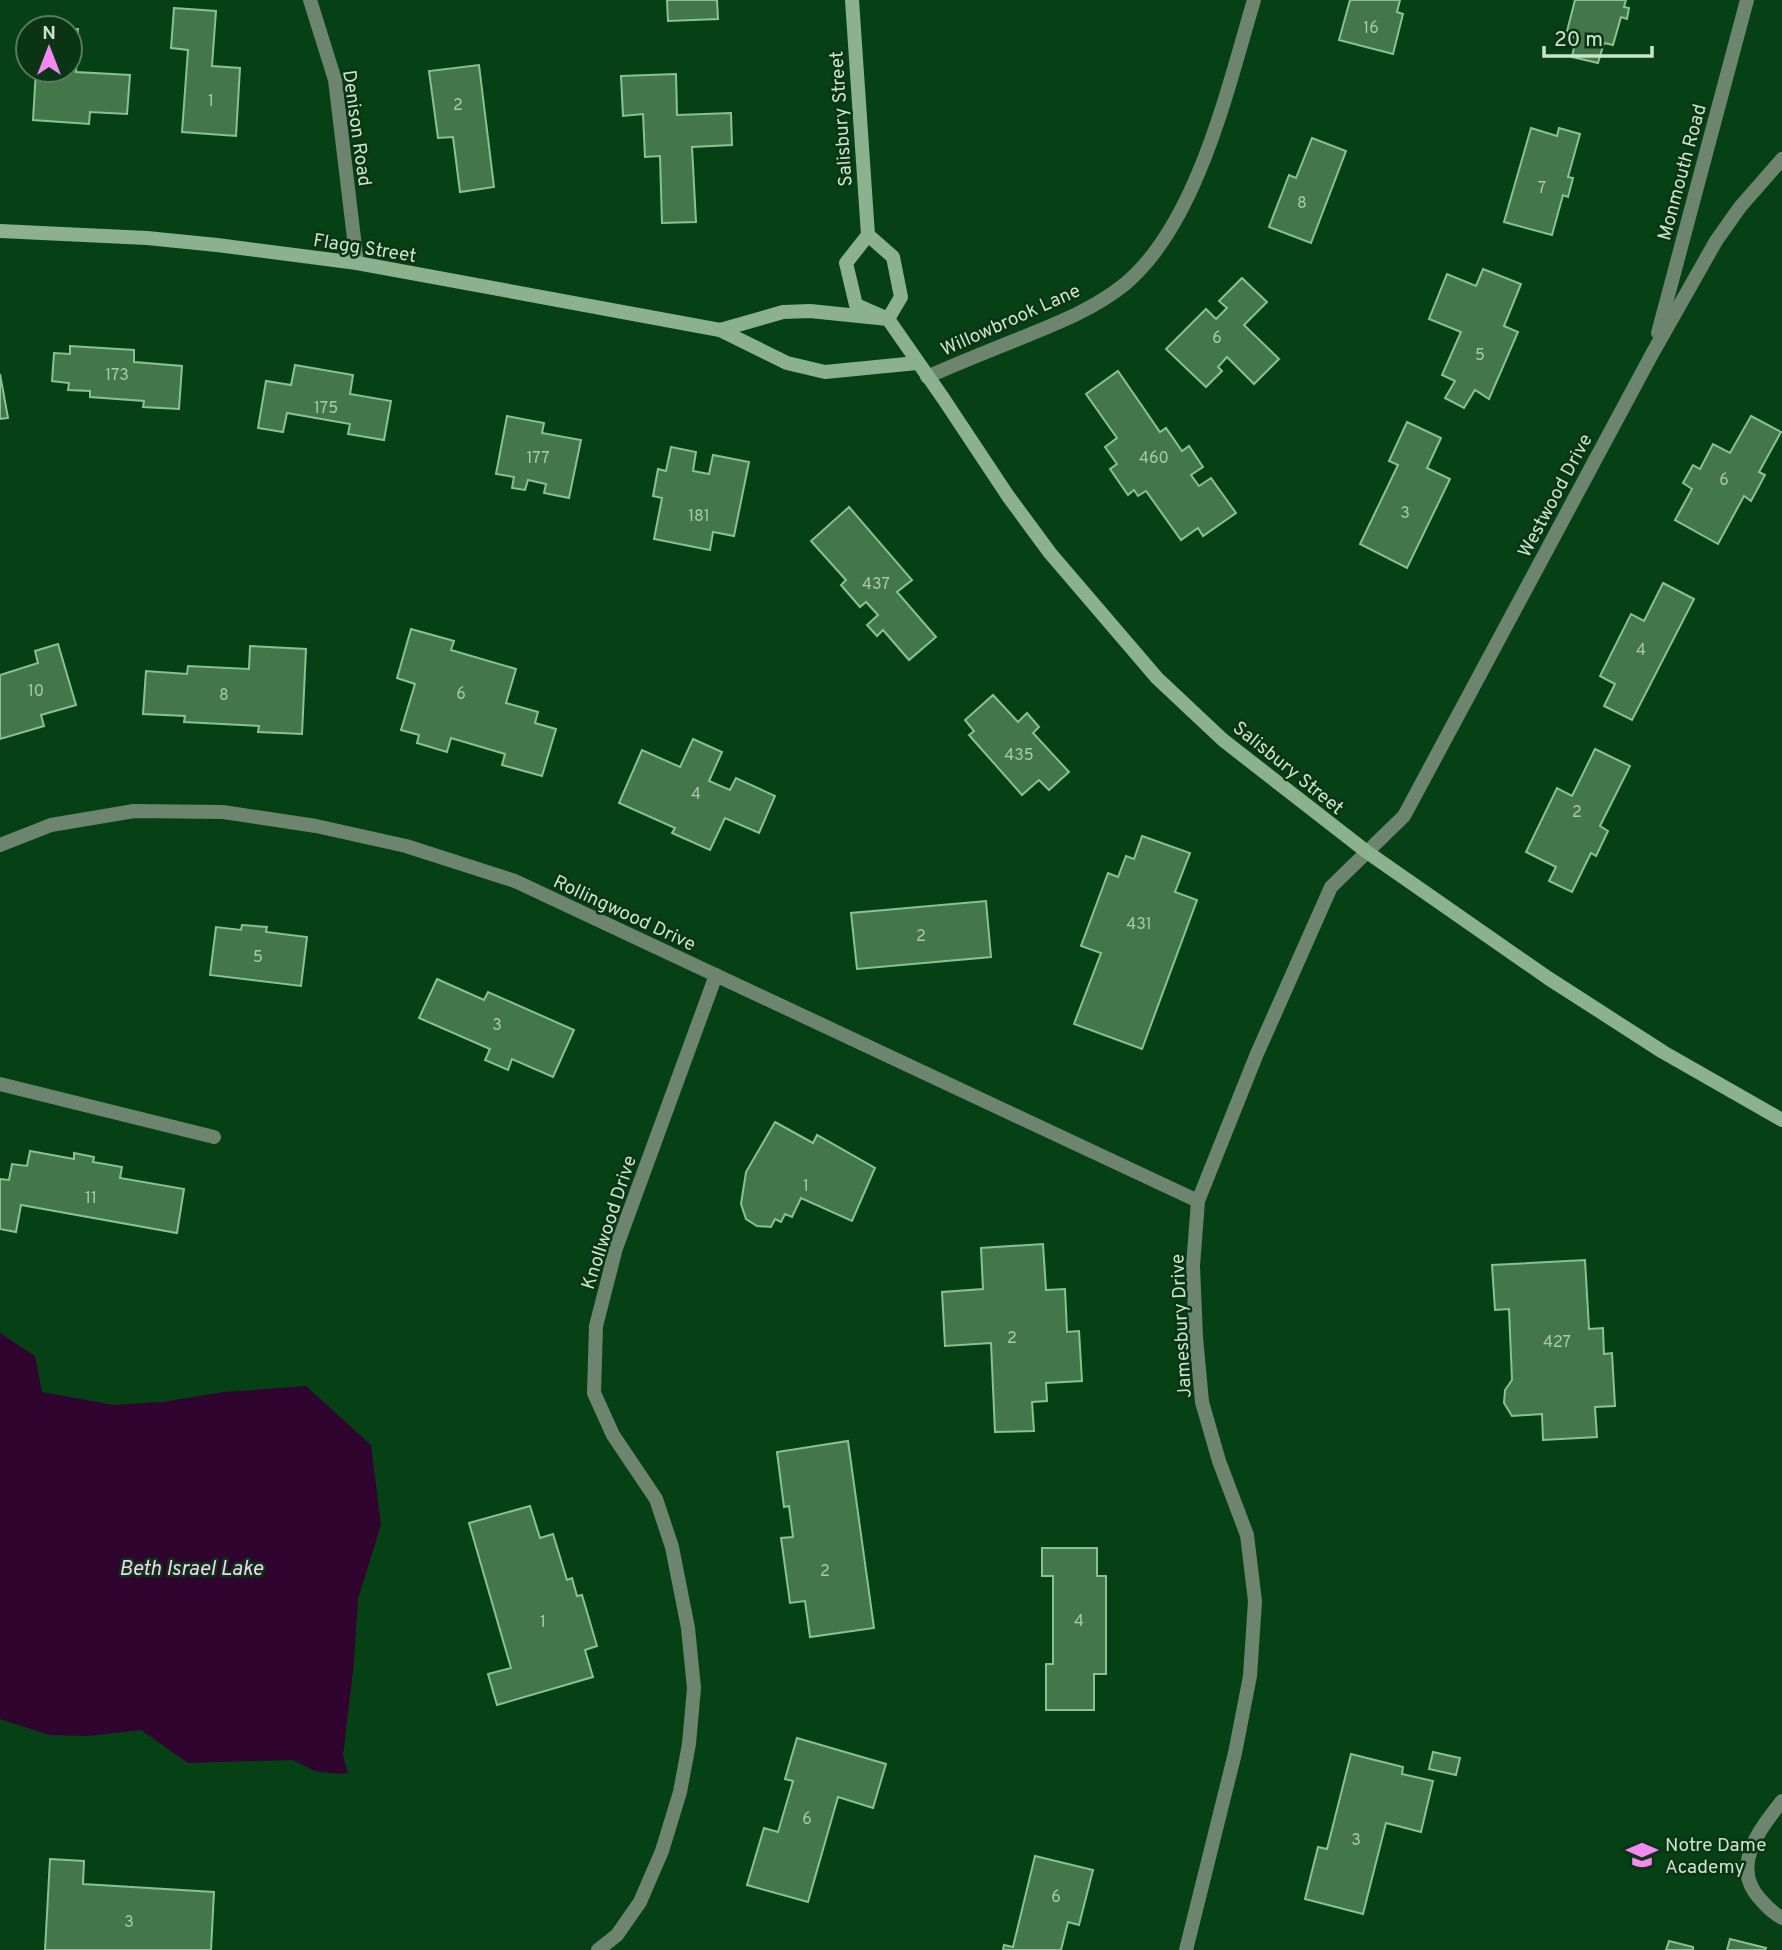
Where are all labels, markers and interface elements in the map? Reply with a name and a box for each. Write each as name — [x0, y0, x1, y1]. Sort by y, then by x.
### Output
north arrow — [14, 14, 84, 84]
scale bar — [1544, 14, 1652, 58]
house number: 16 — [1363, 19, 1379, 39]
text: N — [42, 22, 56, 46]
text: 20 m — [1554, 27, 1603, 54]
street label: Salisbury Street — [825, 50, 859, 188]
street label: Denison Road — [336, 69, 376, 188]
house number: 1 — [208, 92, 214, 112]
house number: 2 — [453, 96, 463, 116]
street label: Monmouth Road — [1653, 102, 1713, 243]
house number: 7 — [1538, 179, 1546, 199]
house number: 8 — [1297, 194, 1307, 214]
street label: Flagg Street — [311, 229, 418, 269]
street label: Willowbrook Lane — [937, 279, 1084, 362]
house number: 6 — [1212, 329, 1222, 349]
house number: 5 — [1475, 346, 1485, 366]
house number: 173 — [105, 366, 129, 386]
house number: 175 — [314, 399, 338, 419]
street label: Westwood Drive — [1513, 430, 1598, 562]
house number: 177 — [526, 449, 550, 469]
house number: 460 — [1139, 449, 1169, 469]
house number: 6 — [1719, 471, 1729, 491]
house number: 3 — [1400, 504, 1410, 524]
house number: 181 — [688, 507, 710, 527]
house number: 437 — [862, 575, 890, 595]
house number: 4 — [1636, 641, 1646, 661]
house number: 10 — [28, 682, 44, 702]
house number: 6 — [456, 685, 466, 705]
house number: 8 — [219, 686, 229, 706]
street label: Salisbury Street — [1227, 716, 1348, 821]
house number: 435 — [1004, 746, 1034, 766]
house number: 4 — [691, 785, 701, 805]
house number: 2 — [1572, 803, 1582, 823]
street label: Rollingwood Drive — [549, 870, 699, 957]
house number: 431 — [1126, 915, 1152, 935]
house number: 2 — [916, 927, 926, 947]
house number: 5 — [253, 948, 263, 968]
house number: 3 — [492, 1016, 502, 1036]
street label: Knollwood Drive — [577, 1153, 643, 1293]
house number: 1 — [803, 1177, 809, 1197]
house number: 11 — [85, 1189, 97, 1209]
street label: Jamesbury Drive — [1166, 1253, 1198, 1399]
house number: 2 — [1007, 1329, 1017, 1349]
house number: 427 — [1543, 1333, 1571, 1353]
water label: Beth Israel Lake — [119, 1556, 264, 1583]
house number: 2 — [820, 1562, 830, 1582]
house number: 4 — [1074, 1612, 1084, 1632]
house number: 1 — [540, 1613, 546, 1633]
house number: 6 — [802, 1810, 812, 1830]
house number: 3 — [1351, 1831, 1361, 1851]
place label: Notre Dame Academy — [1665, 1834, 1766, 1880]
school or university icon: Notre Dame Academy — [1625, 1838, 1659, 1872]
house number: 6 — [1051, 1888, 1061, 1908]
house number: 3 — [124, 1913, 134, 1933]

